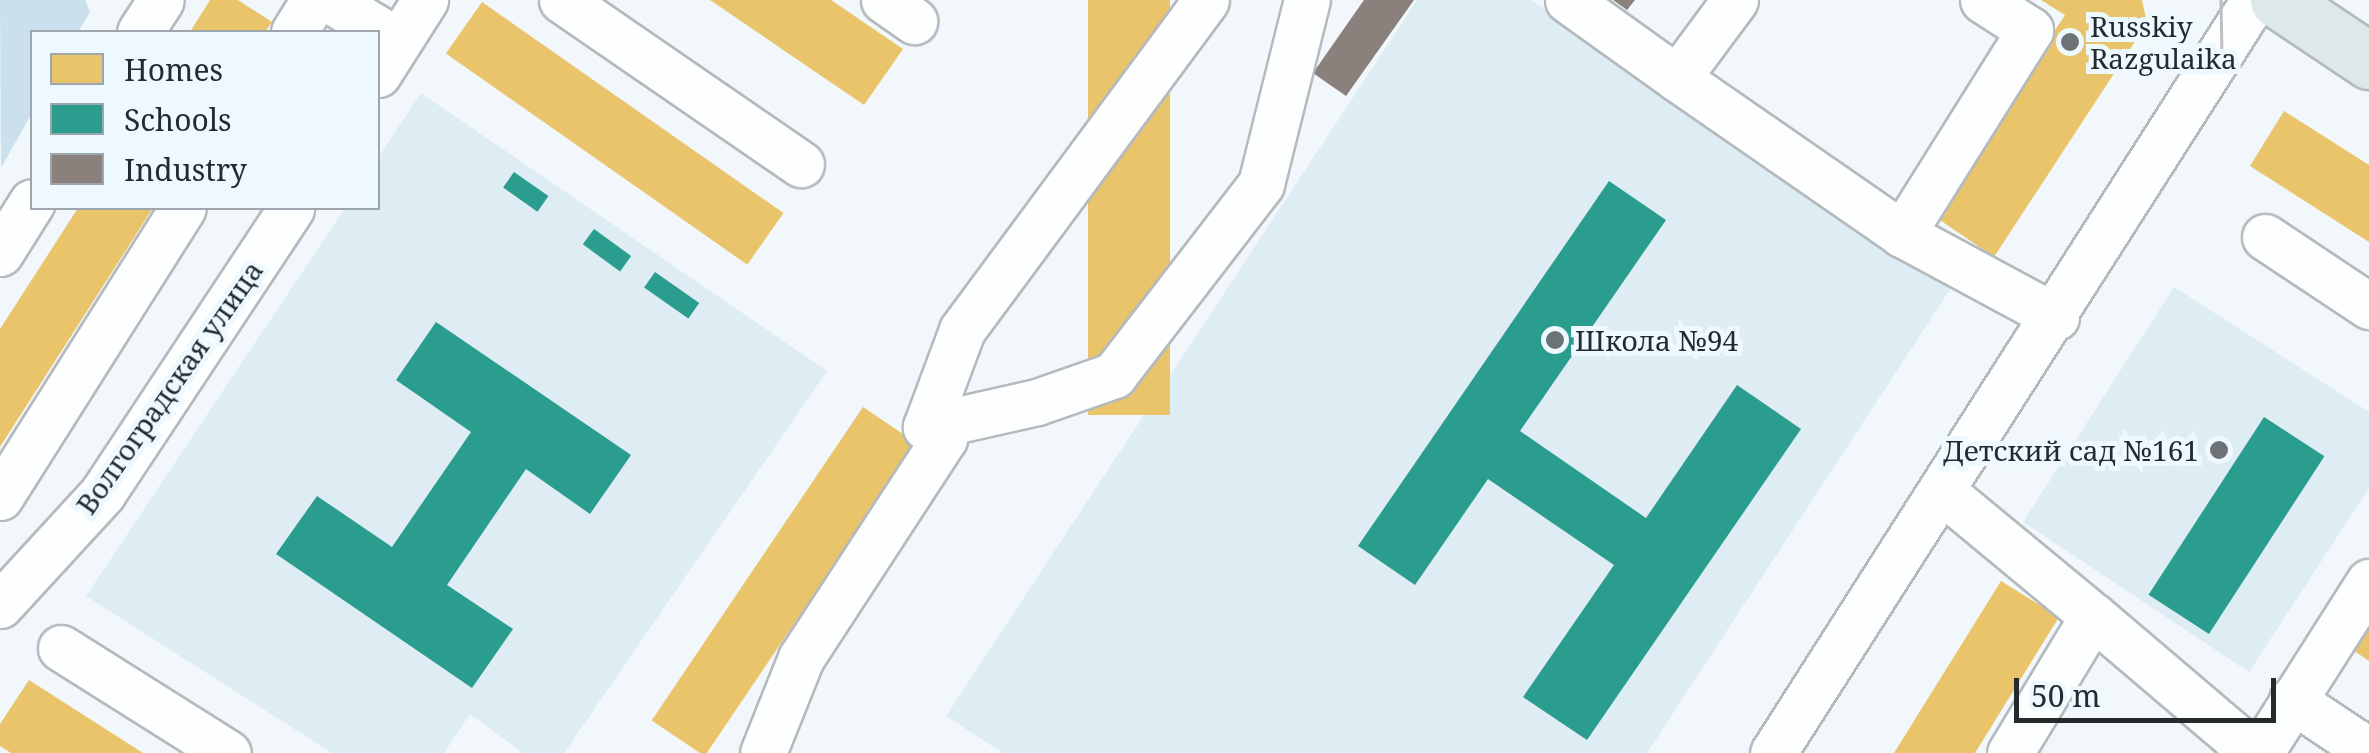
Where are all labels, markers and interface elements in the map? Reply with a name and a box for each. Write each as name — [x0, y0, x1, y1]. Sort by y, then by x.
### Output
place label: Russkiy Razgulaika — [2090, 9, 2237, 75]
legend — [30, 30, 380, 210]
marker: Russkiy Razgulaika — [2059, 31, 2081, 53]
text: Homes — [124, 49, 223, 90]
text: Schools — [124, 99, 232, 140]
text: Industry — [124, 149, 247, 190]
street label: Волгоградская улица — [69, 254, 269, 520]
place label: Школа №94 — [1575, 323, 1738, 357]
marker: Школа №94 — [1544, 329, 1566, 351]
place label: Детский сад №161 — [1943, 433, 2199, 467]
marker: Детский сад №161 — [2208, 439, 2230, 461]
scale bar — [2019, 658, 2282, 720]
text: 50 m — [2031, 675, 2101, 716]

